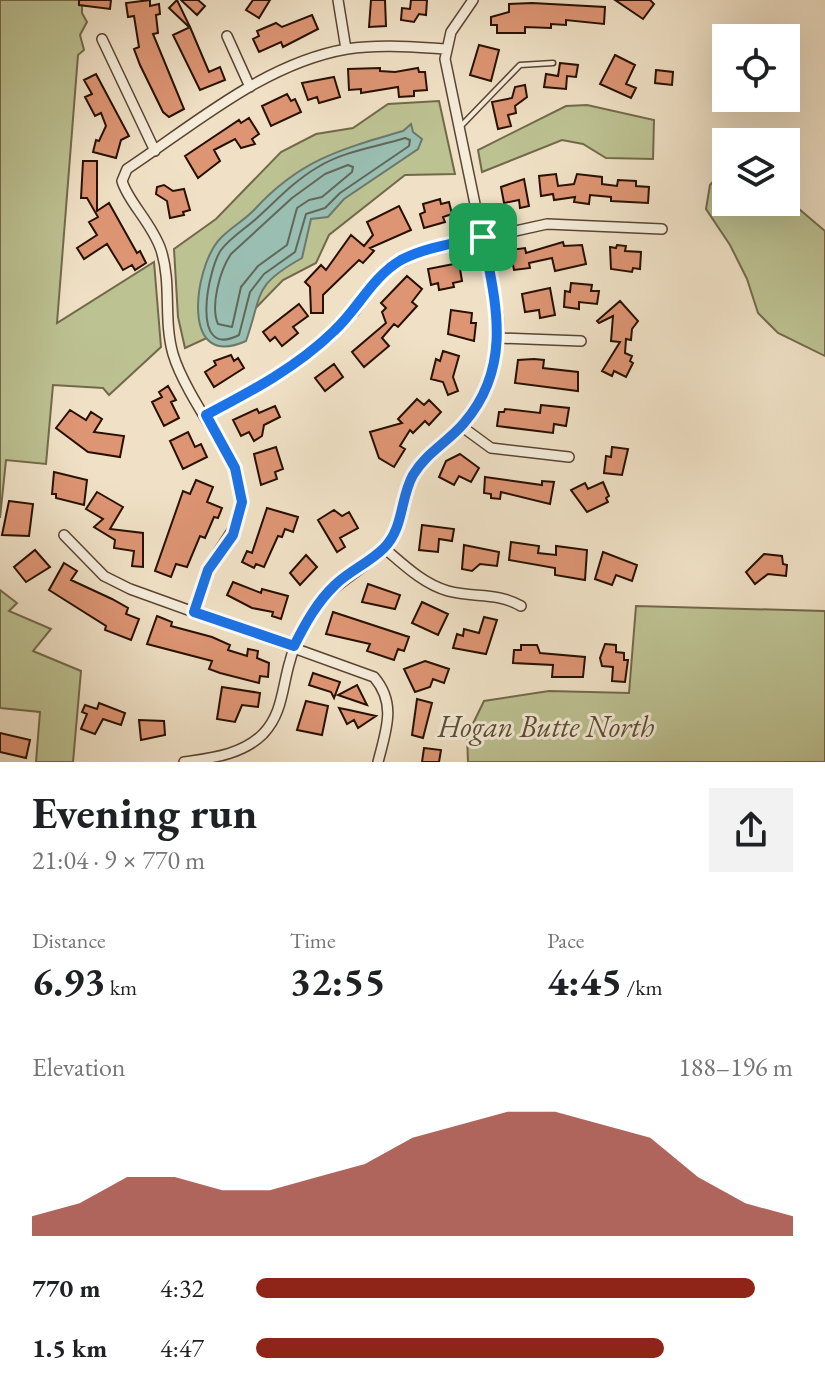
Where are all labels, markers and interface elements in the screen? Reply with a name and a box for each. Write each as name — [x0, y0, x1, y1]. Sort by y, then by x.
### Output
map controls — [712, 24, 800, 216]
button: locate — [712, 24, 800, 112]
button: layers — [712, 128, 800, 216]
pin — [449, 203, 517, 271]
icon: arrive — [461, 215, 505, 259]
park label: Hogan Butte North — [437, 707, 655, 746]
text: Evening run — [32, 784, 257, 841]
button: share — [709, 788, 793, 872]
text: 21:04 · 9 × 770 m — [32, 843, 205, 877]
text: Distance — [32, 926, 105, 955]
text: Time — [290, 926, 335, 955]
text: Pace — [547, 926, 584, 955]
text: 6.93 — [32, 955, 105, 1007]
text: 32:55 — [290, 955, 386, 1007]
text: 4:45 — [547, 955, 622, 1007]
text: km — [105, 973, 137, 1002]
text: /km — [622, 973, 663, 1002]
text: Elevation — [32, 1050, 126, 1084]
text: 188–196 m — [678, 1050, 793, 1084]
text: 770 m — [32, 1271, 100, 1305]
text: 4:32 — [160, 1271, 204, 1305]
text: 1.5 km — [32, 1331, 107, 1365]
text: 4:47 — [160, 1331, 204, 1365]

